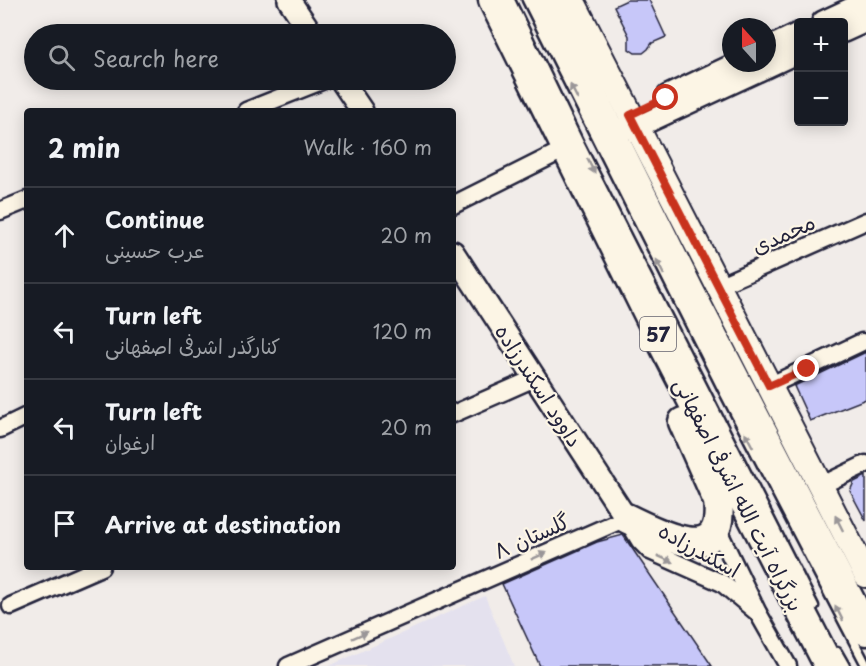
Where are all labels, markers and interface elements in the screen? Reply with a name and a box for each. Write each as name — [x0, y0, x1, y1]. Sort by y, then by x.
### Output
north arrow — [722, 18, 776, 72]
map controls — [794, 18, 848, 126]
button: + — [794, 18, 848, 72]
search box — [24, 24, 456, 90]
icon: search — [45, 41, 78, 74]
text: Search here — [93, 41, 219, 74]
button: − — [794, 72, 848, 126]
one-way arrow — [569, 83, 579, 100]
route start — [652, 84, 678, 110]
text: 2 min — [48, 128, 121, 167]
text: Walk · 160 m — [304, 132, 432, 162]
one-way arrow — [586, 157, 596, 174]
text: Continue — [105, 202, 204, 235]
street label: محمدی — [746, 205, 820, 261]
icon: ahead — [48, 219, 81, 252]
text: 20 m — [380, 220, 432, 250]
text: عرب حسینی — [105, 235, 204, 265]
one-way arrow — [656, 258, 665, 275]
text: Turn left — [105, 298, 202, 331]
icon: left — [48, 315, 81, 348]
text: 120 m — [373, 316, 432, 346]
street label: داوود اسکندرزاده — [488, 317, 592, 453]
road number: 57 — [640, 317, 676, 351]
text: کنارگذر اشرفی اصفهانی — [105, 331, 280, 361]
route end — [793, 355, 819, 381]
street label: بزرگراه آیت الله اشرفی اصفهانی — [667, 372, 813, 616]
text: Turn left — [105, 394, 202, 427]
icon: left — [48, 411, 81, 444]
text: 20 m — [380, 412, 432, 442]
text: ارغوان — [105, 427, 155, 457]
one-way arrow — [744, 432, 754, 449]
street label: گلستان ٨ — [488, 504, 574, 566]
icon: arrive — [48, 507, 81, 540]
text: Arrive at destination — [105, 507, 341, 540]
street label: اسکندرزاده — [653, 513, 747, 585]
one-way arrow — [834, 514, 844, 531]
one-way arrow — [530, 551, 548, 561]
one-way arrow — [657, 554, 674, 563]
one-way arrow — [834, 605, 844, 622]
one-way arrow — [352, 630, 369, 639]

